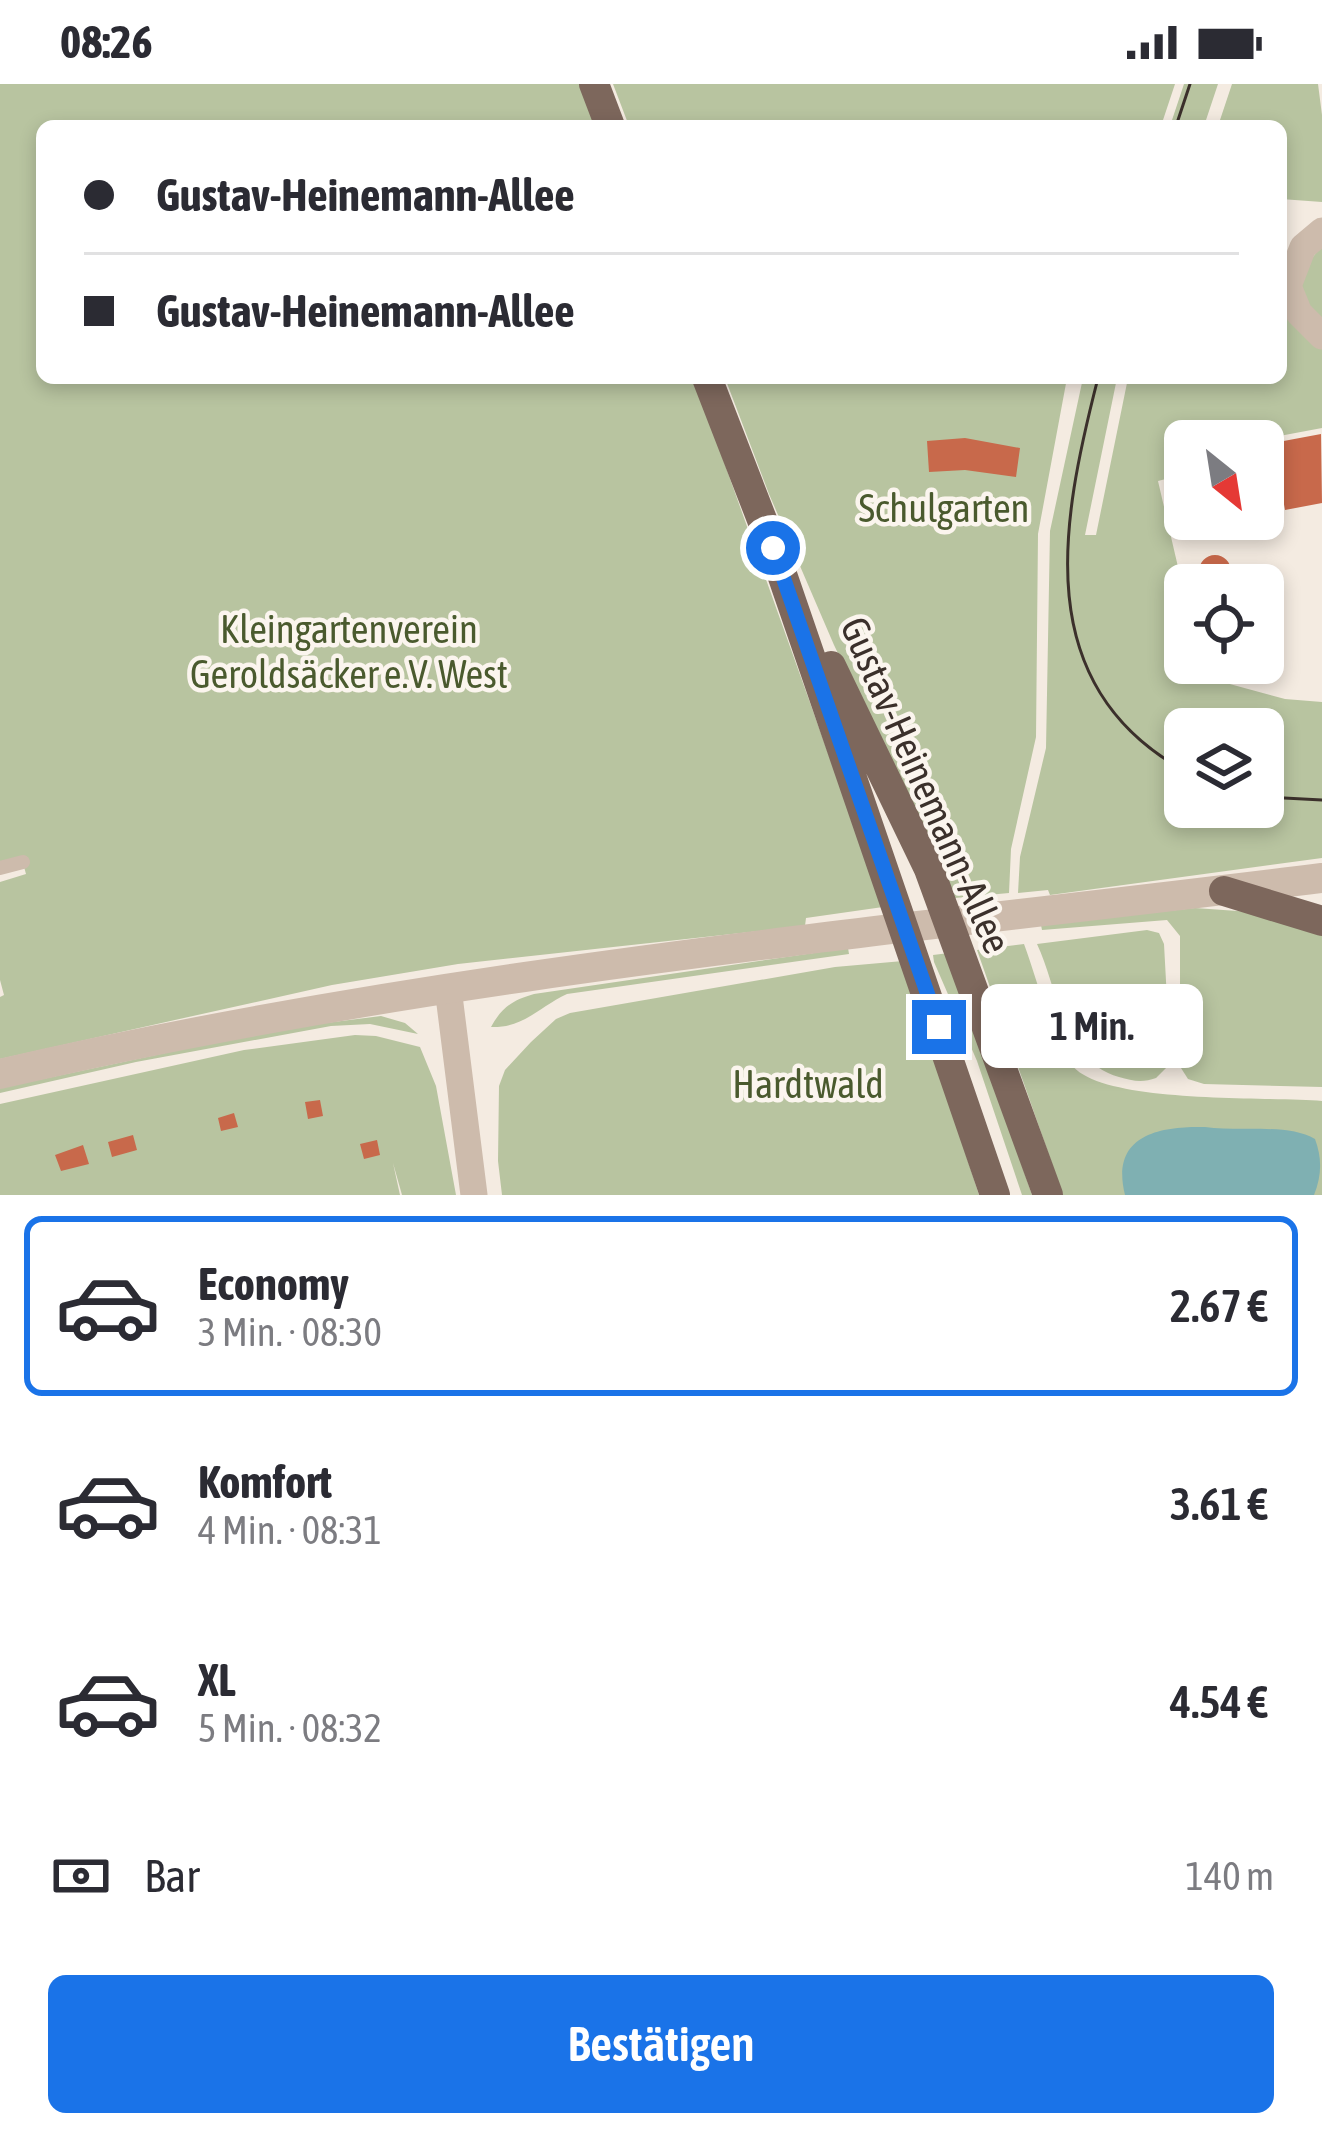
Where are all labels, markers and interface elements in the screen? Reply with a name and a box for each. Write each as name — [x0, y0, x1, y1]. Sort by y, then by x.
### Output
text: 08:26 — [60, 16, 153, 68]
text: Gustav-Heinemann-Allee — [156, 169, 575, 221]
text: Gustav-Heinemann-Allee — [156, 285, 575, 337]
north arrow — [1164, 420, 1284, 540]
map controls — [1164, 420, 1284, 828]
park label: Schulgarten — [858, 486, 1030, 530]
route start — [746, 521, 800, 575]
button: locate — [1164, 564, 1284, 684]
park label: Kleingartenverein Geroldsäcker e.V. West — [190, 607, 508, 696]
street label: Gustav-Heinemann-Allee — [832, 610, 1020, 960]
button: layers — [1164, 708, 1284, 828]
callout: 1 Min. — [981, 985, 1203, 1069]
route end — [912, 1000, 966, 1054]
text: 1 Min. — [1050, 1004, 1134, 1048]
park label: Hardtwald — [732, 1062, 884, 1106]
icon: car — [54, 1252, 162, 1360]
text: Economy — [198, 1258, 349, 1310]
text: 2.67 € — [1170, 1280, 1268, 1332]
text: 3 Min. · 08:30 — [198, 1310, 382, 1354]
icon: car — [54, 1450, 162, 1558]
text: Komfort — [198, 1456, 332, 1508]
text: 3.61 € — [1170, 1478, 1268, 1530]
text: 4 Min. · 08:31 — [198, 1508, 382, 1552]
icon: car — [54, 1648, 162, 1756]
text: XL — [198, 1654, 236, 1706]
text: 4.54 € — [1170, 1676, 1268, 1728]
text: 5 Min. · 08:32 — [198, 1706, 382, 1750]
icon: cash — [48, 1843, 114, 1909]
text: Bar — [144, 1850, 200, 1902]
text: 140 m — [1186, 1854, 1274, 1898]
button: Bestätigen — [48, 1975, 1274, 2113]

